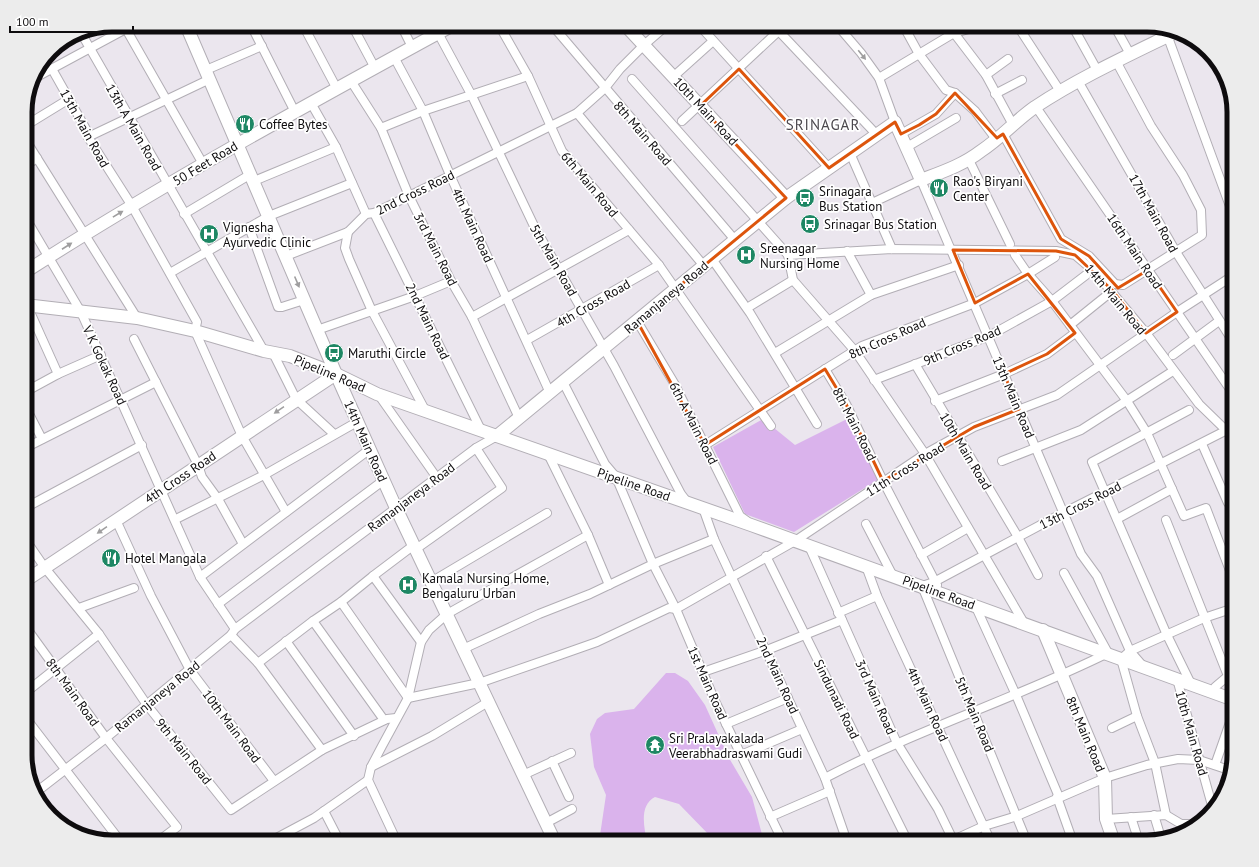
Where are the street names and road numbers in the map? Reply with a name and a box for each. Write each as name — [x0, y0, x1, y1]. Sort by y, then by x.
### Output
street label: 10th Main Road — [670, 74, 742, 149]
street label: 13th A Main Road — [102, 81, 165, 174]
street label: 13th Main Road — [56, 86, 113, 171]
street label: 8th Main Road — [610, 97, 675, 169]
street label: 50 Feet Road — [170, 137, 241, 189]
street label: 6th Main Road — [557, 148, 622, 221]
street label: 2nd Cross Road — [373, 166, 457, 219]
street label: 17th Main Road — [1125, 171, 1182, 255]
street label: 4th Main Road — [448, 185, 497, 265]
street label: 3rd Main Road — [410, 210, 461, 289]
street label: 16th Main Road — [1103, 210, 1166, 292]
street label: 5th Main Road — [526, 221, 581, 299]
street label: Ramanjaneya Road — [621, 257, 712, 338]
street label: 14th Main Road — [1081, 260, 1150, 338]
street label: 4th Cross Road — [553, 275, 633, 331]
street label: 2nd Main Road — [402, 280, 453, 362]
street label: 8th Cross Road — [846, 314, 928, 363]
street label: 9th Cross Road — [921, 321, 1004, 369]
street label: V K Gokak Road — [78, 322, 130, 408]
street label: Pipeline Road — [291, 351, 368, 396]
street label: 13th Main Road — [989, 354, 1038, 441]
street label: 6th A Main Road — [665, 379, 722, 467]
street label: 8th Main Road — [829, 385, 880, 464]
street label: 14th Main Road — [340, 398, 391, 485]
street label: 10th Main Road — [936, 409, 995, 493]
street label: 11th Cross Road — [863, 438, 948, 500]
street label: 4th Cross Road — [141, 447, 219, 508]
street label: Ramanjaneya Road — [364, 459, 458, 536]
street label: Pipeline Road — [595, 464, 673, 505]
street label: 13th Cross Road — [1036, 478, 1124, 533]
street label: Pipeline Road — [900, 571, 978, 614]
street label: 2nd Main Road — [752, 634, 803, 716]
street label: 1st Main Road — [684, 644, 731, 723]
street label: 8th Main Road — [42, 655, 103, 730]
street label: Ramanjaneya Road — [111, 657, 203, 736]
street label: Sindunadi Road — [810, 657, 863, 742]
street label: 3rd Main Road — [851, 657, 900, 737]
street label: 4th Main Road — [903, 664, 952, 744]
street label: 5th Main Road — [951, 674, 998, 755]
street label: 10th Main Road — [198, 686, 265, 766]
street label: 10th Main Road — [1171, 689, 1212, 778]
street label: 8th Main Road — [1062, 694, 1109, 775]
street label: 9th Main Road — [152, 715, 216, 788]

